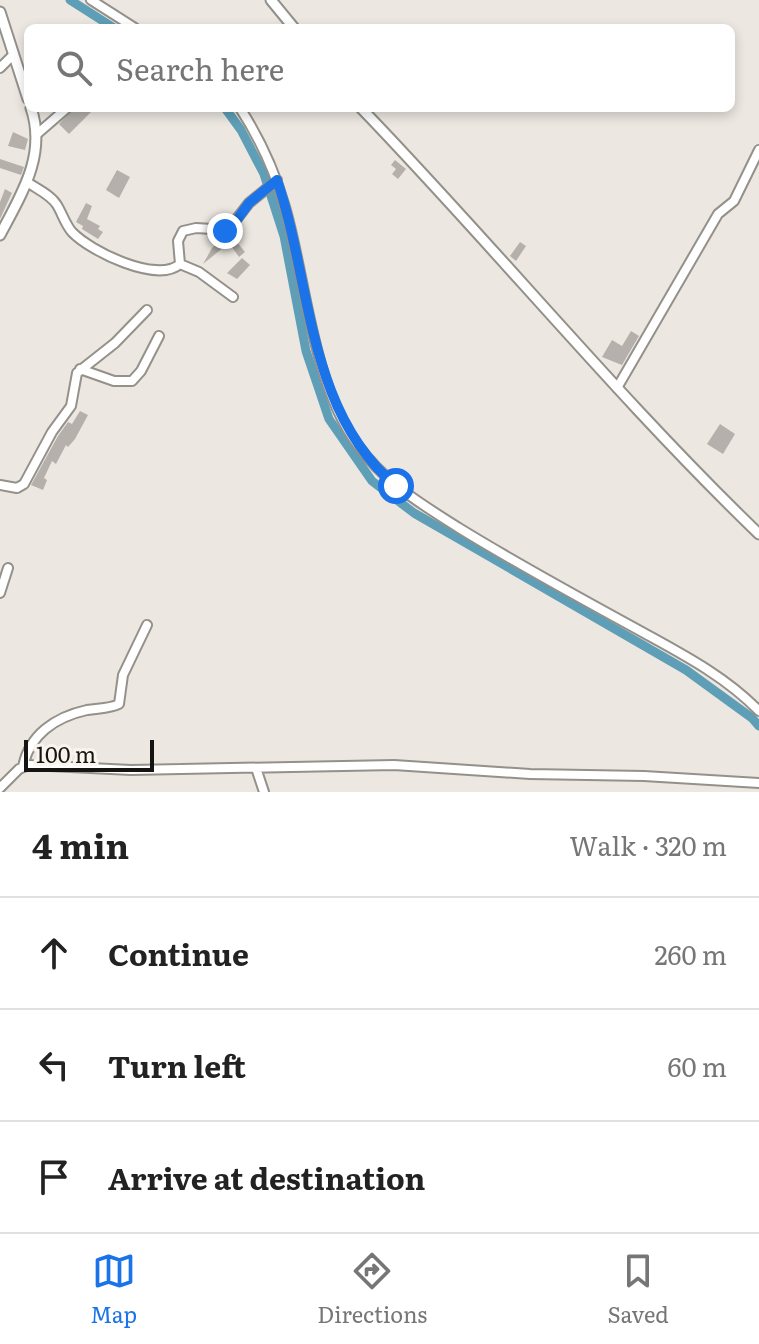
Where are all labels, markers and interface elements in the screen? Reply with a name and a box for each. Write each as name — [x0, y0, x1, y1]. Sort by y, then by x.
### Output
search box — [24, 24, 735, 112]
icon: search — [52, 46, 96, 90]
text: Search here — [116, 46, 284, 90]
route end — [207, 213, 243, 249]
route start — [378, 468, 414, 504]
scale bar — [24, 736, 154, 772]
text: 100 m — [36, 737, 96, 770]
text: 4 min — [32, 819, 129, 869]
text: Walk · 320 m — [569, 825, 727, 864]
icon: ahead — [32, 931, 76, 975]
text: Continue — [108, 931, 249, 975]
text: 260 m — [654, 934, 727, 973]
icon: left — [32, 1043, 76, 1087]
text: Turn left — [108, 1043, 246, 1087]
text: 60 m — [668, 1046, 727, 1085]
icon: arrive — [32, 1155, 76, 1199]
text: Arrive at destination — [108, 1155, 425, 1199]
tab: Map — [90, 1249, 137, 1330]
tab: Directions — [317, 1249, 427, 1330]
tab: Saved — [608, 1249, 669, 1330]

